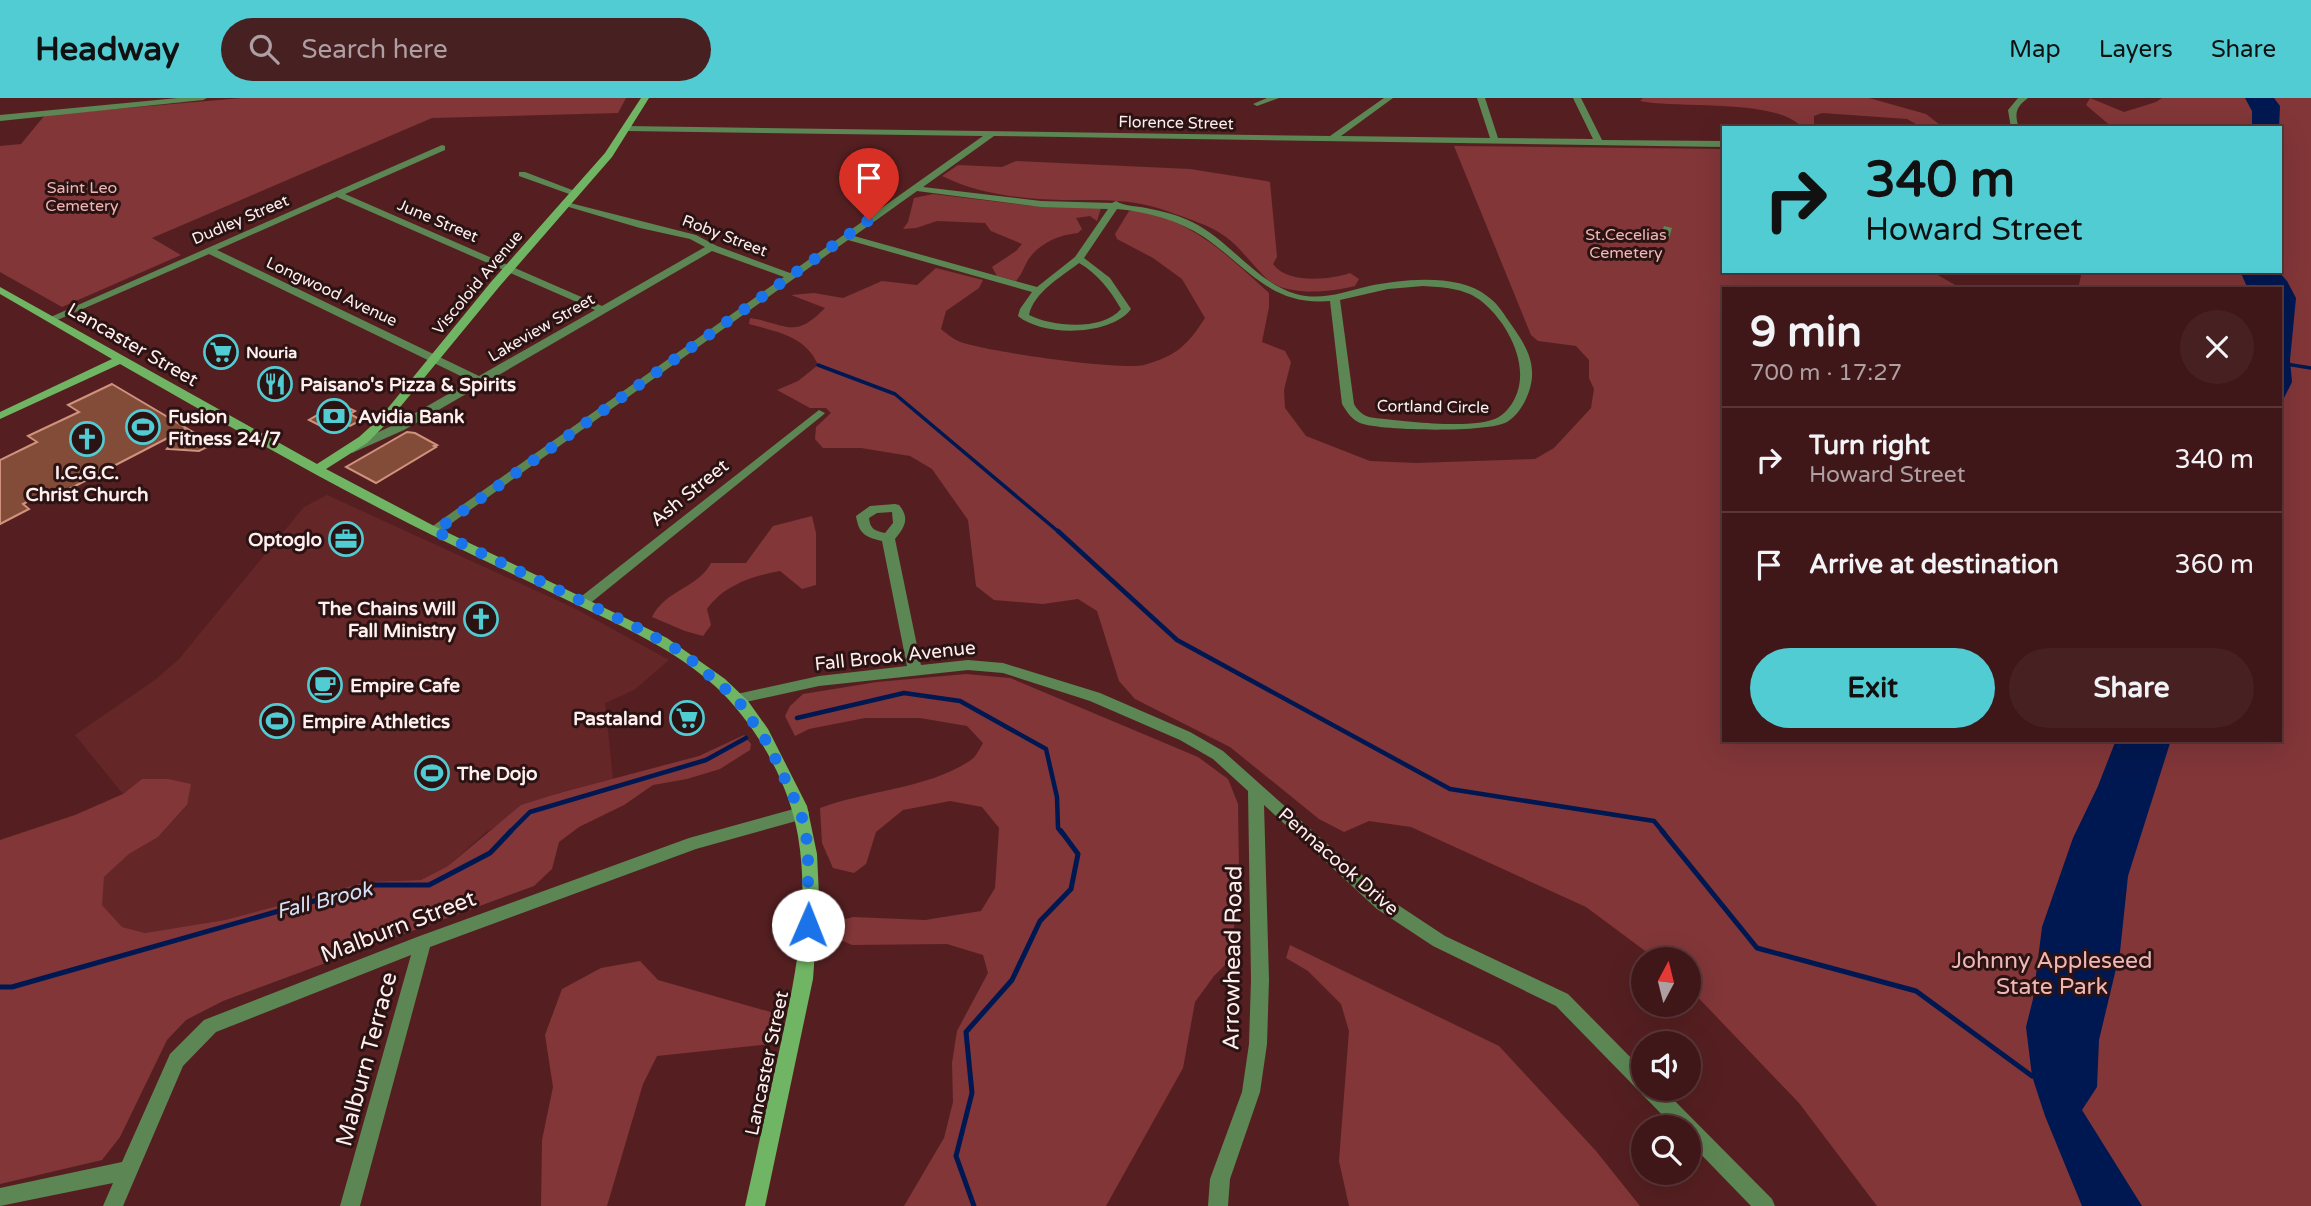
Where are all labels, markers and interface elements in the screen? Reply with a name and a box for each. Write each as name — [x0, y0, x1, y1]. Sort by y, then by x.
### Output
search box — [221, 18, 711, 81]
text: Headway — [35, 30, 179, 69]
icon: search — [245, 30, 283, 68]
text: Search here — [301, 34, 448, 65]
text: Map — [2009, 35, 2061, 64]
text: Layers — [2099, 35, 2173, 64]
text: Share — [2211, 35, 2276, 64]
street label: Florence Street — [1118, 112, 1234, 134]
pin — [839, 148, 899, 220]
text: 340 m — [1865, 151, 2015, 210]
icon: right — [1750, 154, 1841, 245]
icon: arrive — [850, 159, 888, 197]
park label: Saint Leo Cemetery — [45, 178, 119, 216]
street label: Dudley Street — [189, 191, 292, 249]
street label: June Street — [394, 195, 481, 247]
street label: Roby Street — [679, 211, 770, 261]
text: Howard Street — [1865, 211, 2083, 249]
park label: St.Cecelias Cemetery — [1585, 225, 1667, 263]
street label: Viscoloid Avenue — [428, 226, 527, 339]
street label: Longwood Avenue — [263, 253, 400, 331]
street label: Lakeview Street — [485, 289, 598, 366]
street label: Lancaster Street — [63, 298, 202, 391]
text: 9 min — [1750, 307, 1862, 358]
button: close — [2180, 310, 2254, 384]
supermarket icon: Nouria — [202, 333, 240, 371]
place label: Nouria — [246, 343, 297, 363]
text: 700 m · 17:27 — [1750, 359, 1902, 387]
restaurant icon: Paisano's Pizza & Spirits — [256, 365, 294, 403]
place label: Paisano's Pizza & Spirits — [300, 374, 516, 397]
street label: Cortland Circle — [1377, 396, 1489, 418]
bank icon: Avidia Bank — [315, 397, 353, 435]
place label: Fusion Fitness 24/7 — [168, 406, 281, 450]
place label: Avidia Bank — [358, 406, 465, 428]
sports icon: Fusion Fitness 24/7 — [124, 408, 162, 446]
church icon: I.C.G.C. Christ Church — [68, 420, 106, 458]
text: Turn right — [1809, 430, 1930, 461]
icon: right — [1750, 441, 1788, 479]
text: 340 m — [2174, 444, 2254, 475]
street label: Ash Street — [646, 455, 733, 531]
text: Howard Street — [1809, 461, 1966, 489]
place label: I.C.G.C. Christ Church — [26, 462, 149, 506]
office icon: Optoglo — [327, 520, 365, 558]
place label: Optoglo — [248, 529, 322, 552]
icon: arrive — [1750, 546, 1788, 584]
text: Arrive at destination — [1809, 549, 2059, 580]
text: 360 m — [2174, 549, 2254, 580]
place label: The Chains Will Fall Ministry — [317, 598, 457, 643]
church icon: The Chains Will Fall Ministry — [462, 600, 500, 638]
street label: Fall Brook Avenue — [814, 637, 977, 675]
button: Exit — [1750, 648, 1995, 728]
button: Share — [2009, 648, 2254, 728]
cafe icon: Empire Cafe — [306, 666, 344, 704]
place label: Empire Cafe — [350, 675, 460, 698]
supermarket icon: Pastaland — [668, 699, 706, 737]
sports icon: Empire Athletics — [258, 702, 296, 740]
place label: Pastaland — [573, 708, 662, 730]
place label: Empire Athletics — [302, 711, 450, 734]
sports icon: The Dojo — [413, 754, 451, 792]
place label: The Dojo — [456, 763, 538, 786]
street label: Pennacook Drive — [1274, 803, 1403, 920]
street label: Arrowhead Road — [1217, 865, 1249, 1051]
water label: Fall Brook — [274, 876, 376, 924]
street label: Malburn Street — [317, 884, 480, 969]
position arrow — [771, 888, 845, 962]
north arrow — [1631, 947, 1701, 1017]
map controls — [1631, 947, 1701, 1185]
park label: Johnny Appleseed State Park — [1951, 947, 2153, 1001]
street label: Malburn Terrace — [330, 969, 404, 1150]
street label: Lancaster Street — [741, 989, 793, 1138]
button: sound — [1631, 1031, 1701, 1101]
button: search — [1631, 1115, 1701, 1185]

